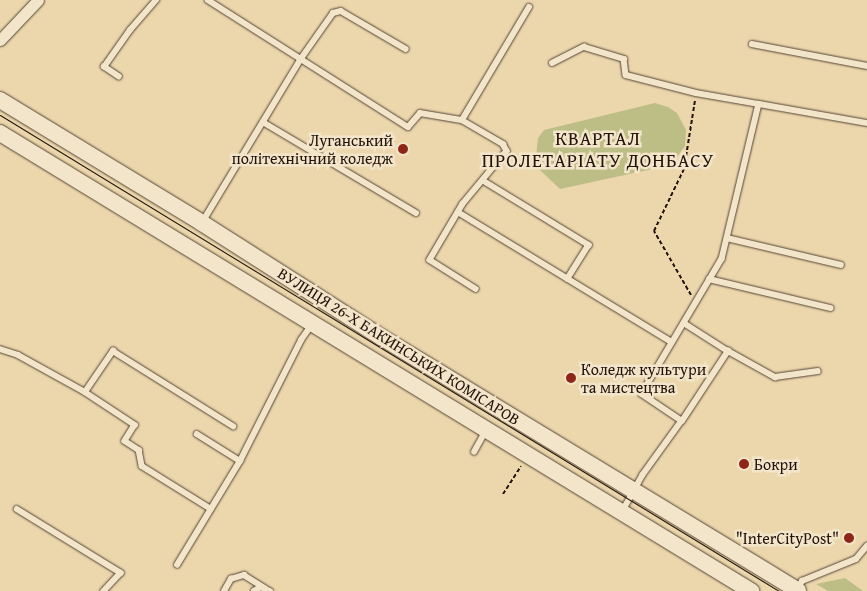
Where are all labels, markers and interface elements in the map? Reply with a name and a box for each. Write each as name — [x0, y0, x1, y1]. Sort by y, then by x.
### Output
district label: КВАРТАЛ ПРОЛЕТАРІАТУ ДОНБАСУ — [479, 128, 717, 172]
place label: Луганський політехнічний коледж — [232, 130, 393, 168]
marker: Луганський політехнічний коледж — [397, 143, 409, 155]
street label: ВУЛИЦЯ 26-Х БАКИНСЬКИХ КОМІСАРОВ — [274, 263, 524, 429]
place label: Коледж культури та мистецтва — [581, 359, 706, 397]
marker: Коледж культури та мистецтва — [565, 372, 577, 384]
place label: Бокри — [754, 454, 798, 474]
marker: Бокри — [738, 458, 750, 470]
place label: "InterCityPost" — [736, 528, 839, 548]
marker: "InterCityPost" — [843, 532, 855, 544]

